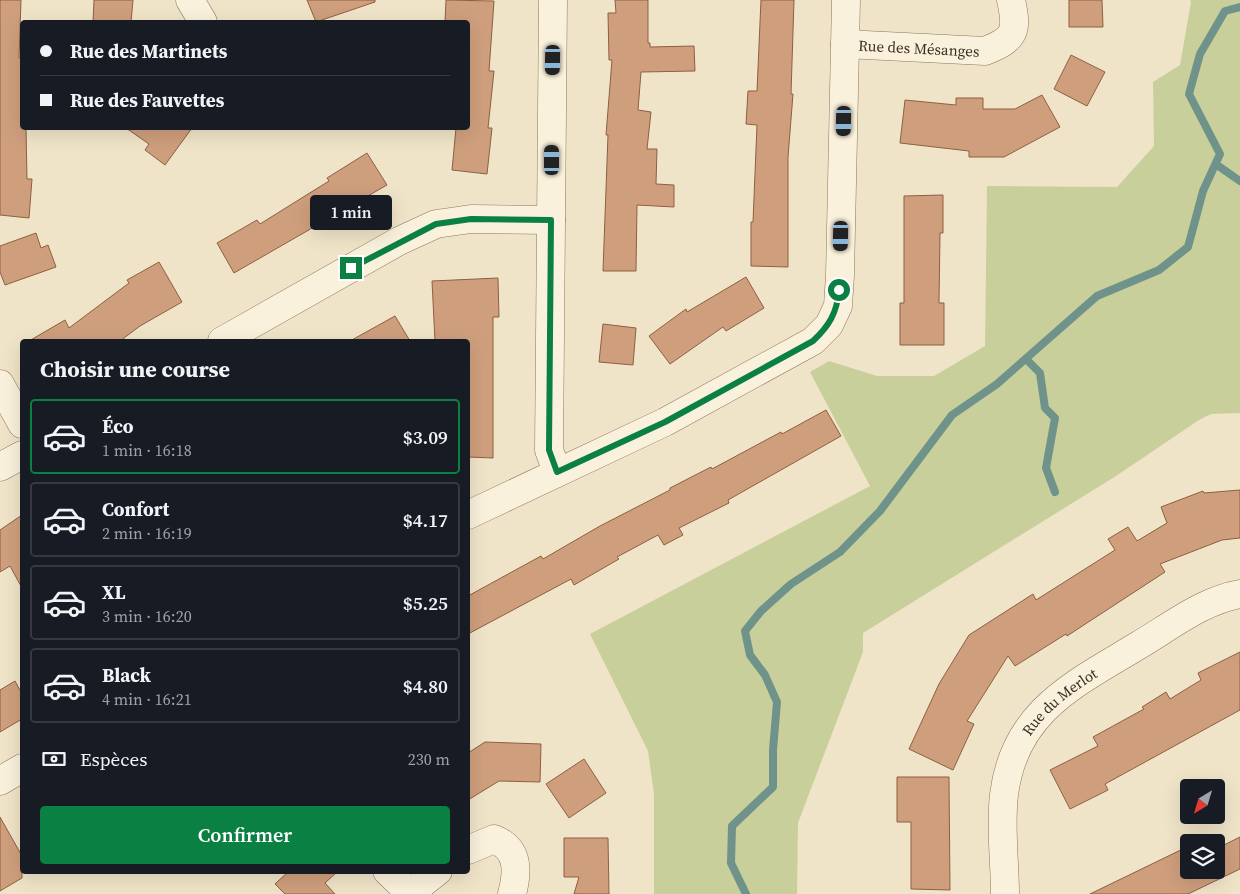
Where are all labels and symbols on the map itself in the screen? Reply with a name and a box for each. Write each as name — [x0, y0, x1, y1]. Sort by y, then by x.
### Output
street label: Rue des Mésanges — [858, 34, 980, 61]
car — [545, 45, 560, 75]
car — [836, 106, 851, 136]
car — [544, 145, 559, 175]
callout: 1 min — [310, 196, 392, 230]
car — [833, 221, 848, 251]
route end — [340, 257, 362, 279]
route start — [828, 279, 850, 301]
street label: Rue du Merlot — [1016, 662, 1101, 739]
north arrow — [1180, 779, 1225, 824]

